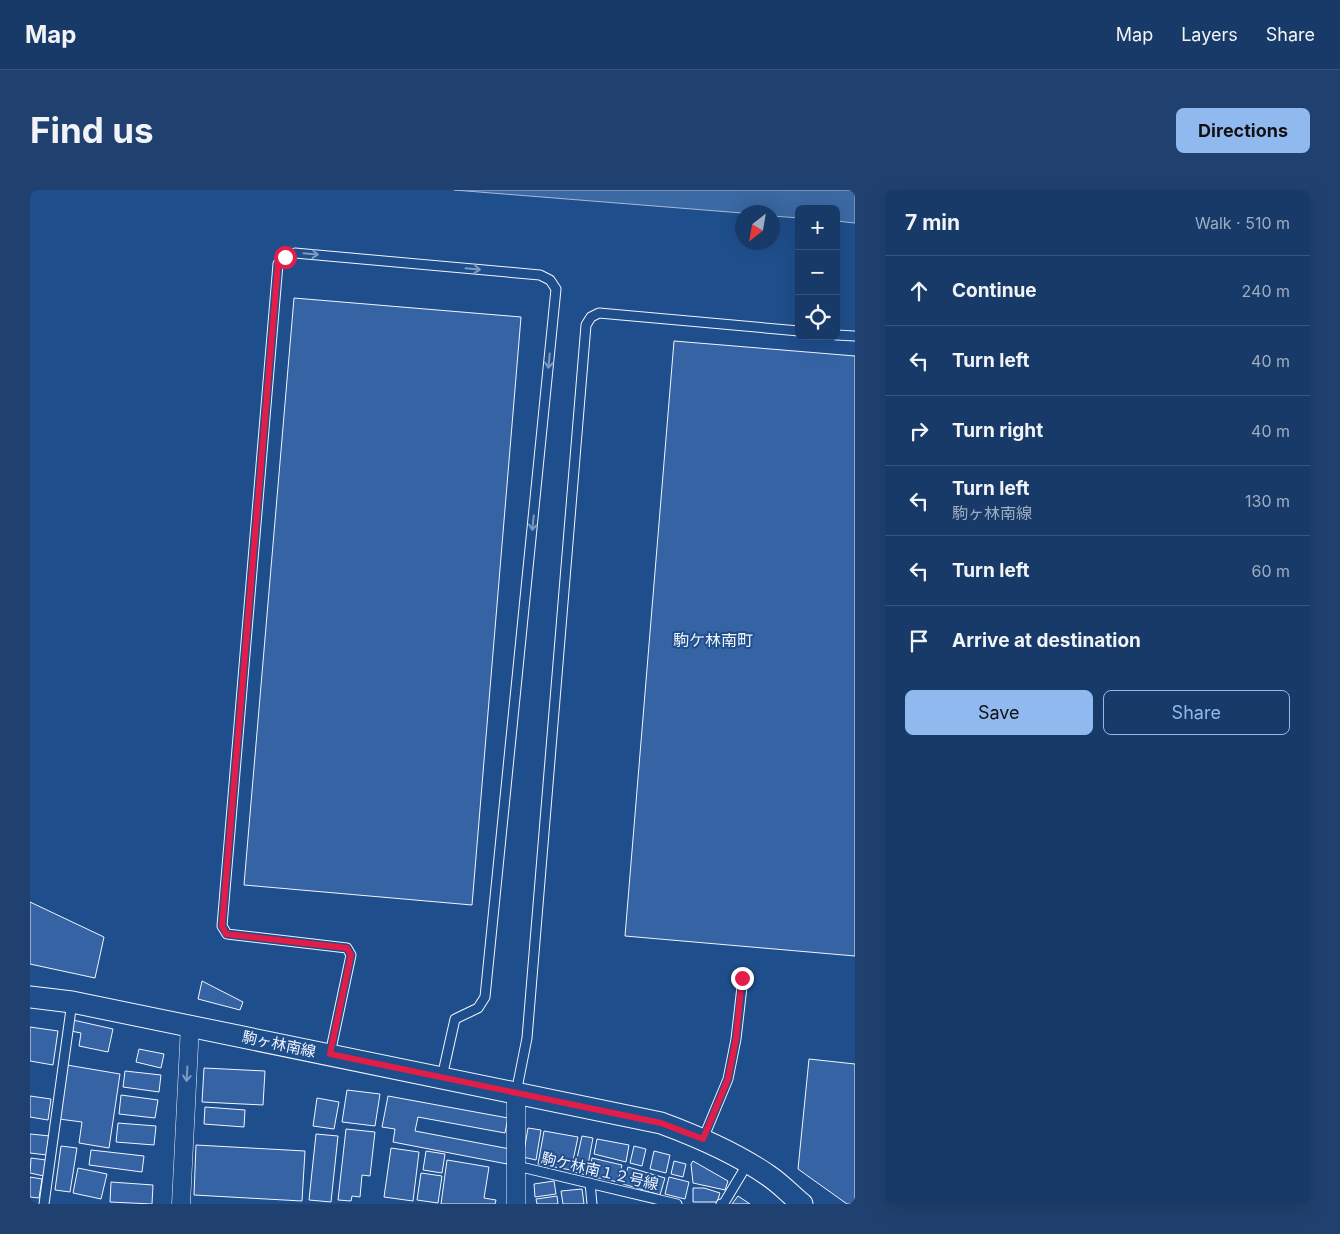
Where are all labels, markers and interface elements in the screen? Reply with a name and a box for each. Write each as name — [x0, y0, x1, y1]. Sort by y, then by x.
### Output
text: Map — [25, 20, 76, 49]
text: Map — [1116, 24, 1153, 45]
text: Layers — [1181, 24, 1238, 45]
text: Share — [1266, 24, 1315, 45]
button: Directions — [1176, 108, 1310, 153]
text: Find us — [30, 109, 154, 151]
north arrow — [735, 205, 780, 250]
map controls — [795, 205, 840, 340]
button: + — [795, 205, 840, 250]
text: 7 min — [905, 210, 960, 235]
text: Walk · 510 m — [1195, 213, 1290, 233]
route start — [274, 246, 297, 269]
one-way arrow — [302, 249, 318, 259]
button: − — [795, 250, 840, 295]
one-way arrow — [464, 264, 480, 274]
icon: ahead — [905, 277, 933, 305]
text: Continue — [952, 279, 1037, 302]
text: 240 m — [1242, 281, 1290, 301]
button: locate — [795, 295, 840, 340]
icon: left — [905, 347, 933, 375]
text: Turn left — [952, 349, 1030, 372]
text: 40 m — [1251, 351, 1290, 371]
one-way arrow — [544, 353, 554, 369]
icon: right — [905, 417, 933, 445]
text: Turn right — [952, 419, 1043, 442]
text: 40 m — [1251, 421, 1290, 441]
text: Turn left — [952, 477, 1030, 500]
icon: left — [905, 487, 933, 515]
text: 130 m — [1245, 491, 1290, 511]
text: 駒ヶ林南線 — [952, 503, 1032, 523]
one-way arrow — [528, 515, 538, 531]
icon: left — [905, 557, 933, 585]
text: Turn left — [952, 559, 1030, 582]
text: 60 m — [1251, 561, 1290, 581]
icon: arrive — [905, 627, 933, 655]
text: Arrive at destination — [952, 629, 1141, 652]
district label: 駒ケ林南町 — [673, 630, 753, 650]
button: Save — [905, 690, 1093, 735]
button: Share — [1103, 690, 1290, 735]
route end — [731, 967, 754, 990]
street label: 駒ヶ林南線 — [240, 1027, 318, 1061]
one-way arrow — [183, 1066, 192, 1082]
street label: 駒ケ林南１２号線 — [539, 1148, 661, 1194]

